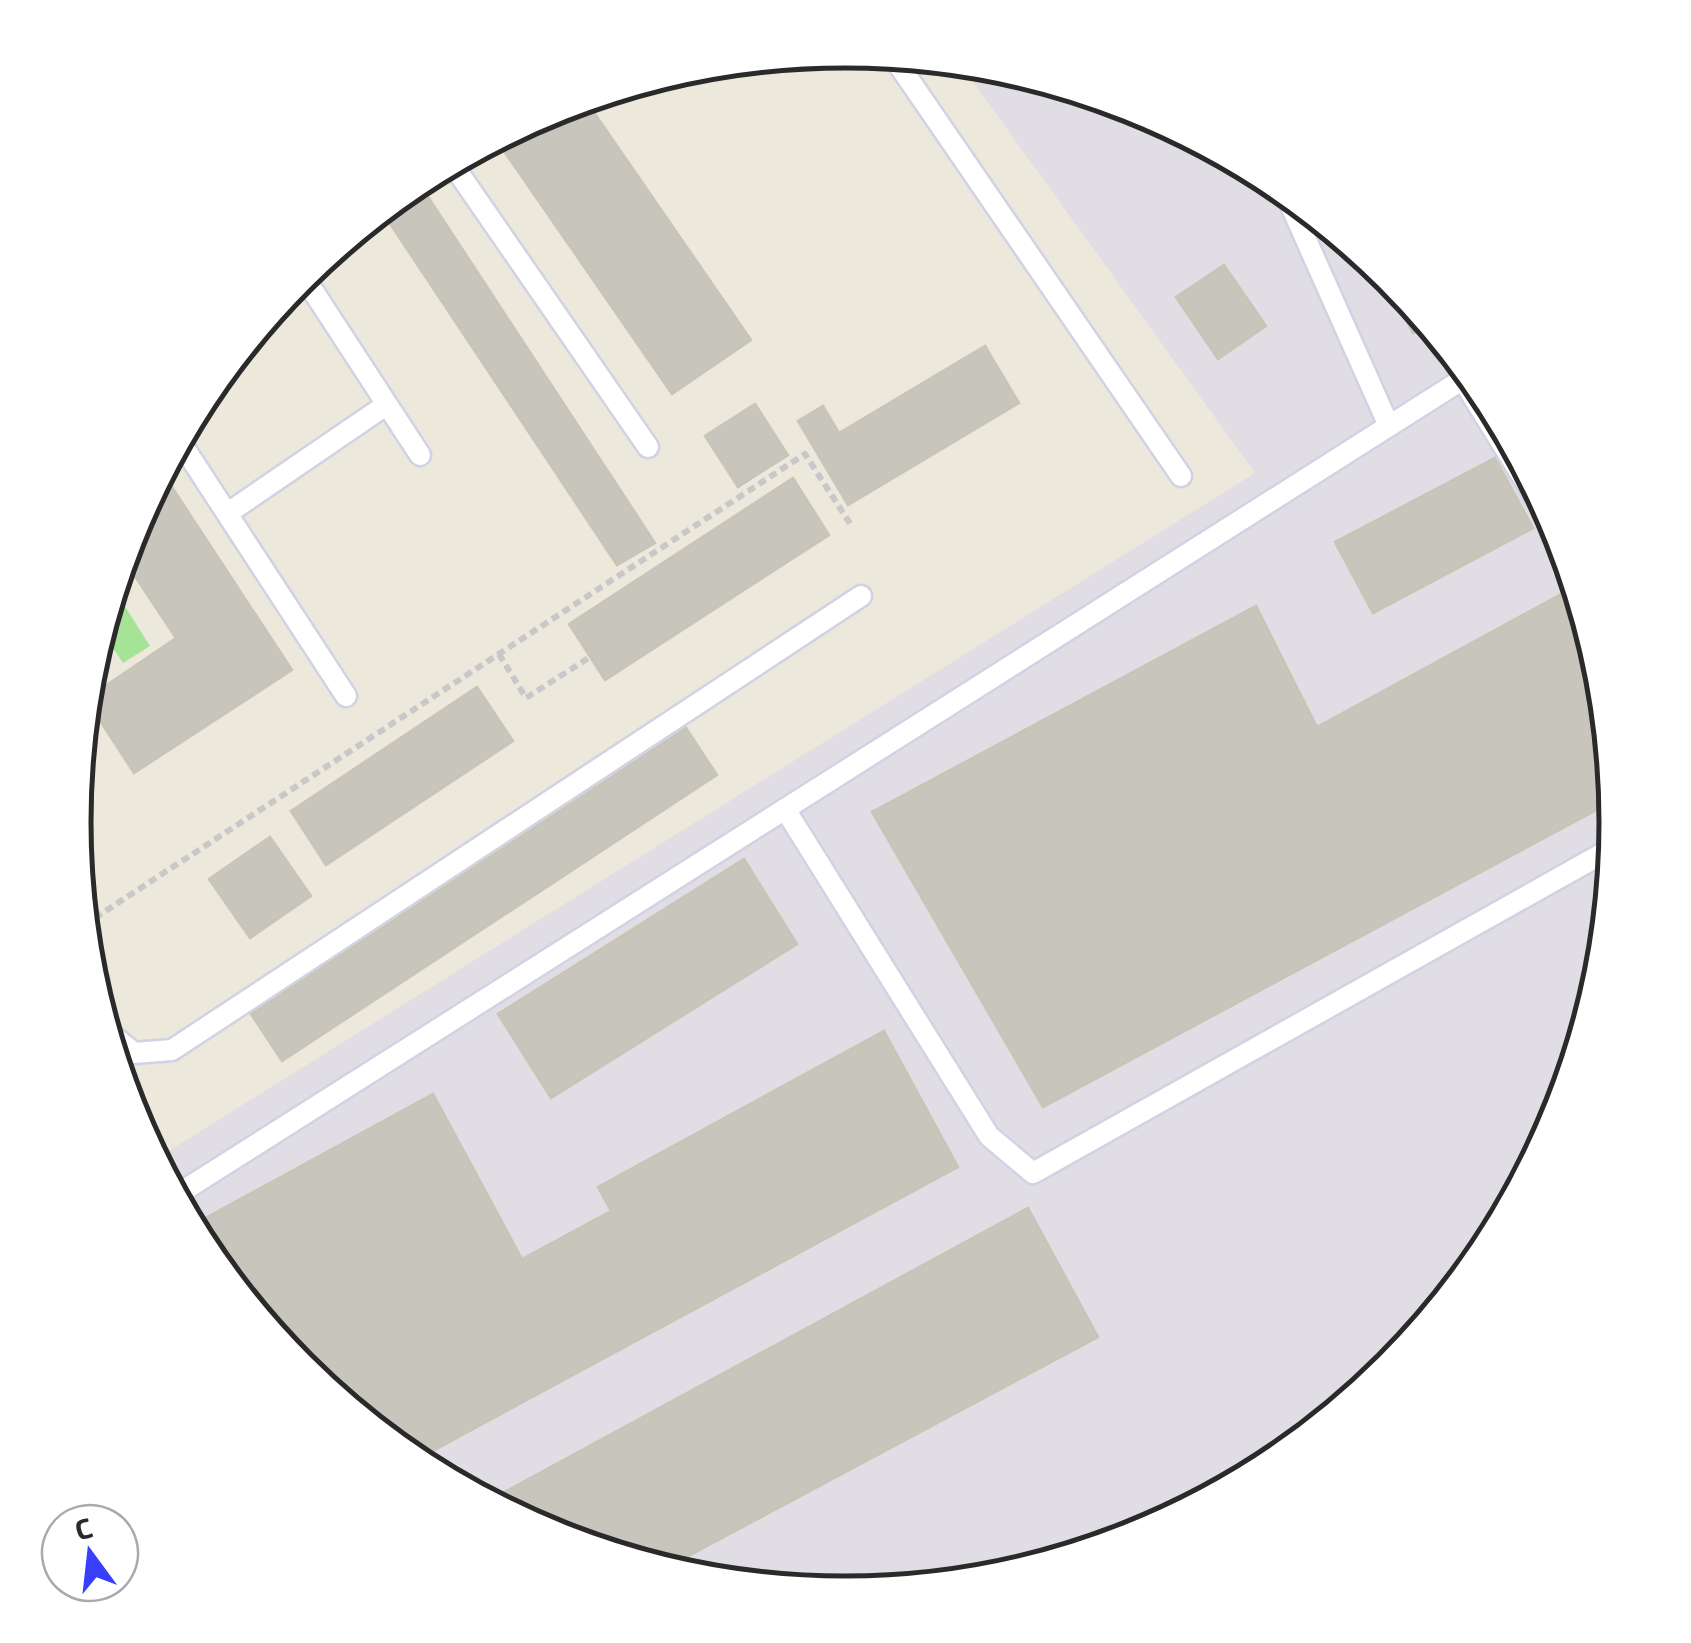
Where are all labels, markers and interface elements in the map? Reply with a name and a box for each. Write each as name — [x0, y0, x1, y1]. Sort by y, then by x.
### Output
north arrow — [40, 1503, 140, 1603]
text: С — [71, 1509, 96, 1546]

